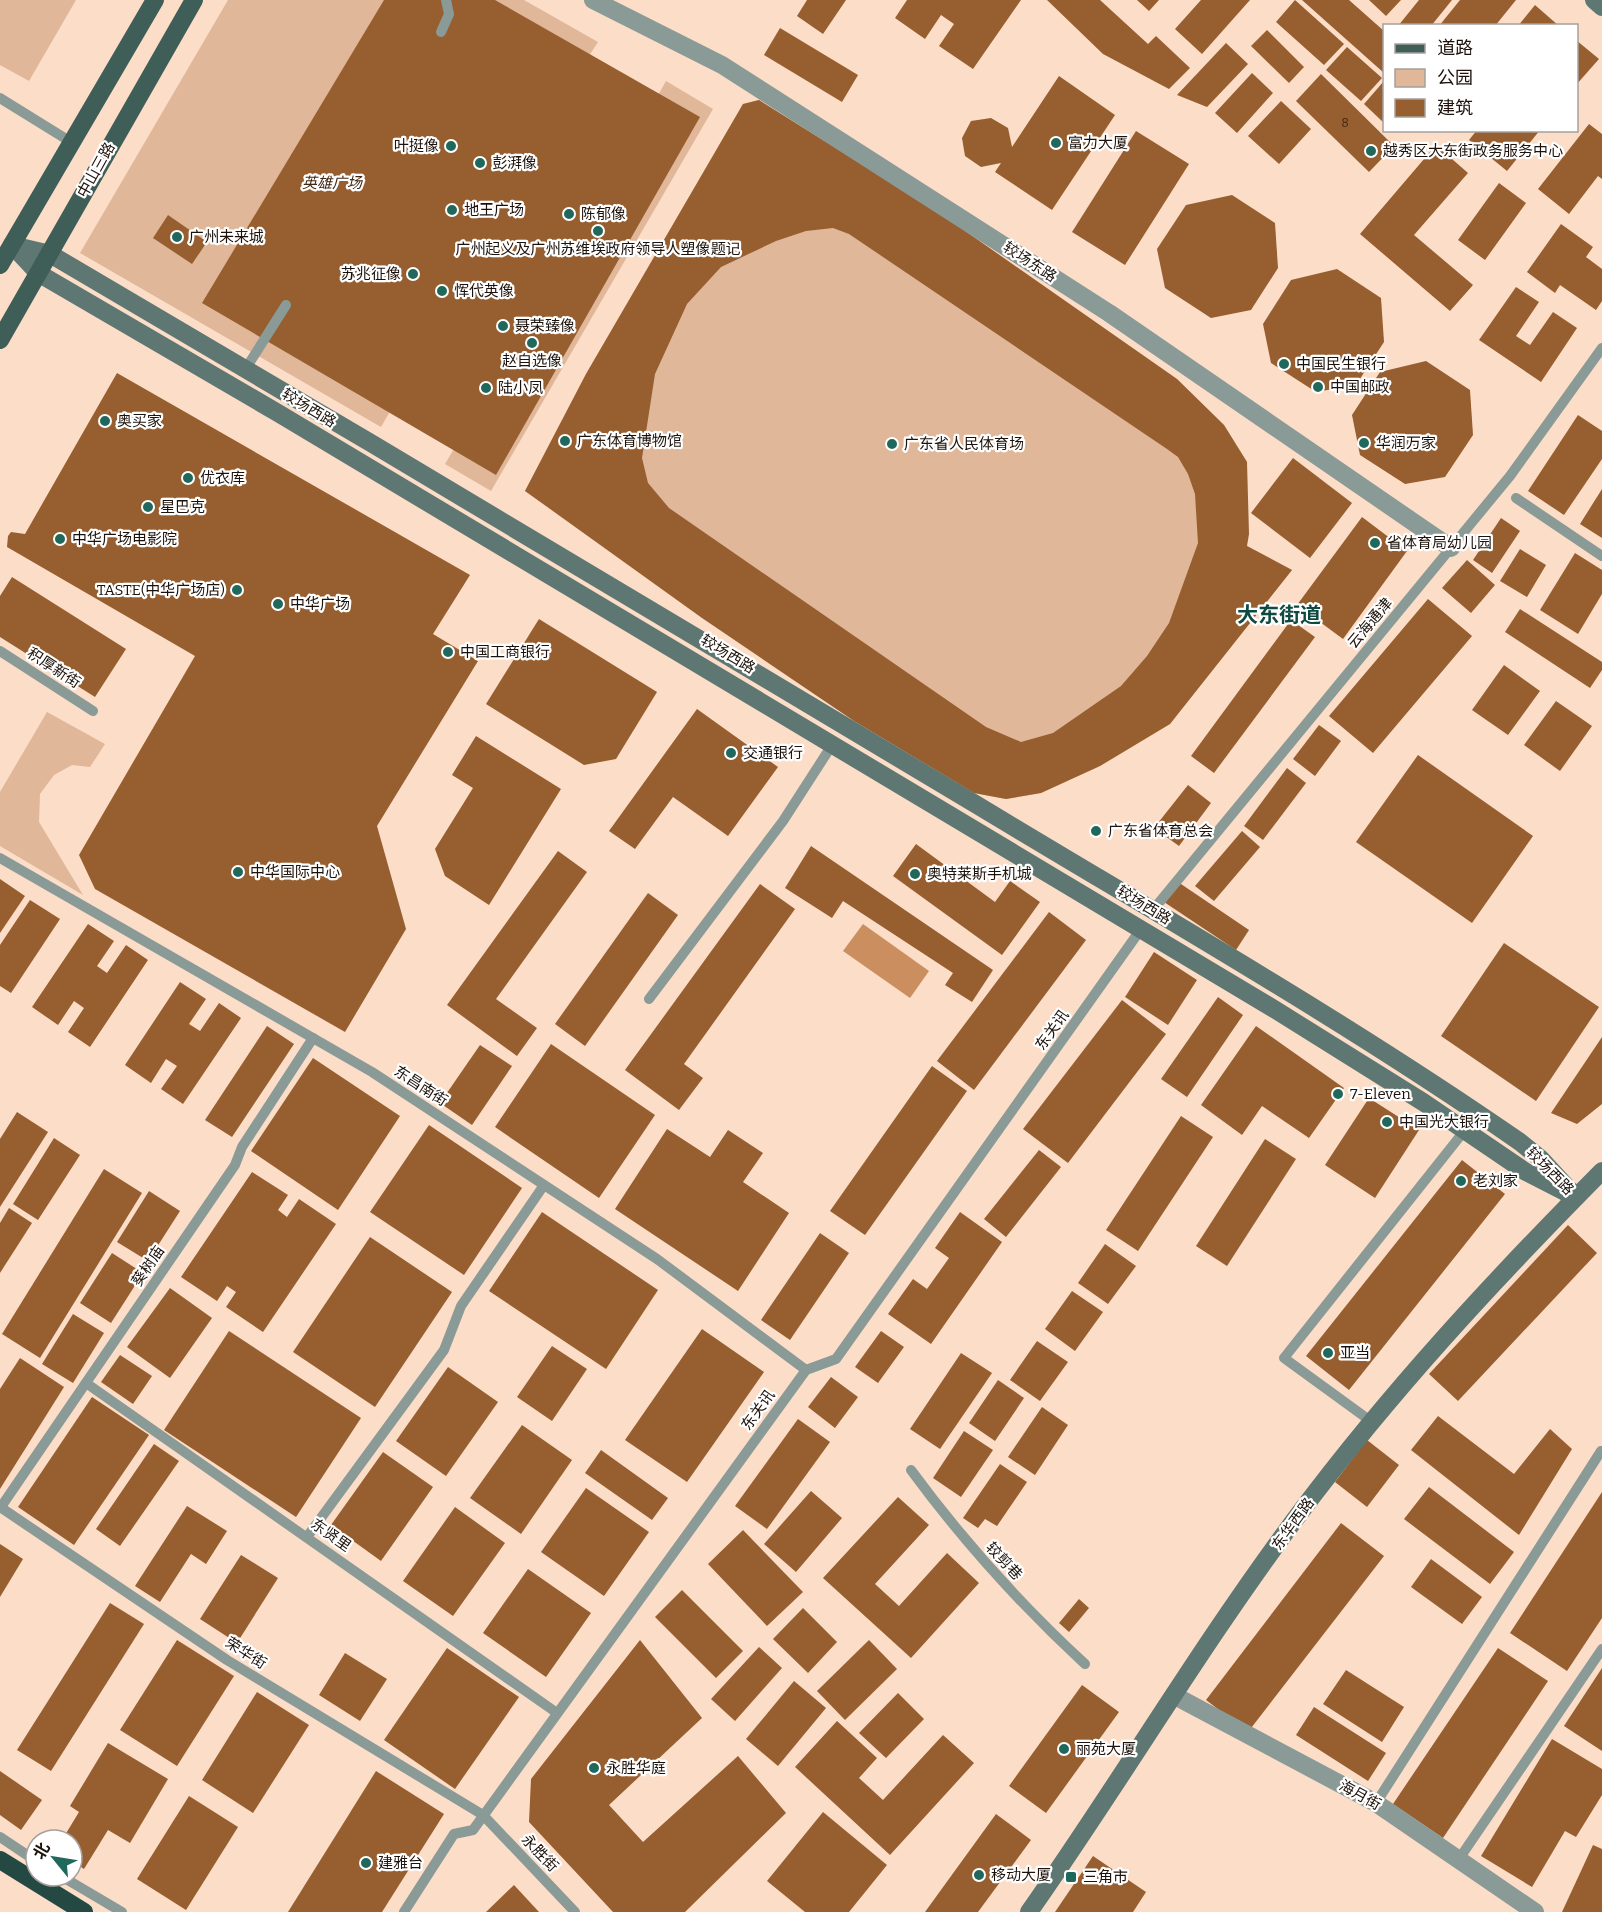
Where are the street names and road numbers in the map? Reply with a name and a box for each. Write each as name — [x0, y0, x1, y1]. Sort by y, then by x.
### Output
street label: 中山三路 — [74, 139, 118, 201]
street label: 较场东路 — [1000, 238, 1060, 286]
street label: 较场西路 — [279, 385, 339, 431]
street label: 云海通津 — [1344, 594, 1396, 652]
street label: 较场西路 — [698, 631, 758, 677]
street label: 积厚新街 — [24, 644, 84, 692]
street label: 较场西路 — [1114, 882, 1174, 928]
street label: 东关讯 — [1031, 1007, 1073, 1053]
street label: 东昌南街 — [391, 1062, 451, 1110]
street label: 较场西路 — [1522, 1143, 1578, 1199]
street label: 葵树庙 — [128, 1242, 168, 1290]
street label: 东关讯 — [737, 1387, 779, 1433]
street label: 东华西路 — [1268, 1494, 1318, 1554]
street label: 东贤里 — [307, 1515, 355, 1555]
street label: 较剪巷 — [982, 1538, 1026, 1584]
street label: 荣华街 — [222, 1633, 270, 1673]
street label: 海月街 — [1336, 1776, 1384, 1814]
street label: 永胜街 — [518, 1831, 562, 1875]

